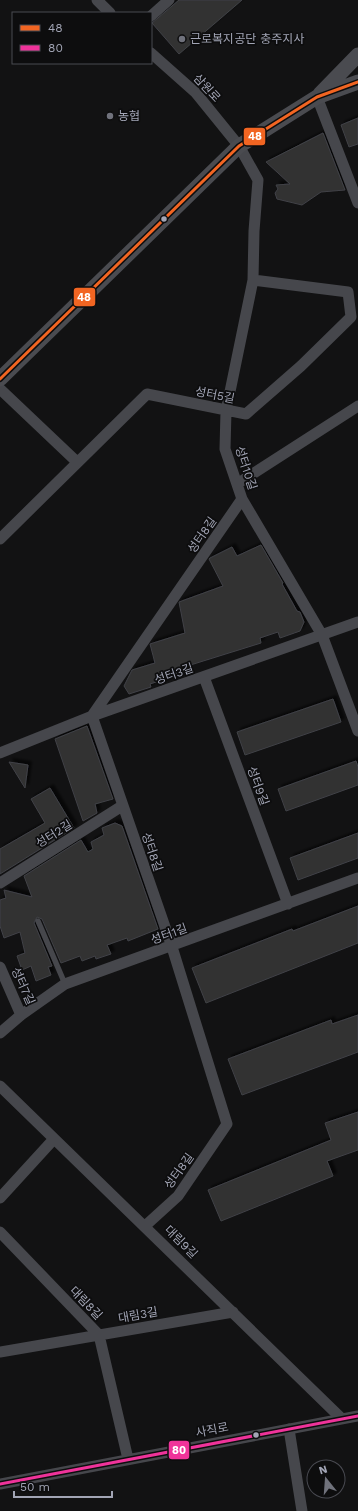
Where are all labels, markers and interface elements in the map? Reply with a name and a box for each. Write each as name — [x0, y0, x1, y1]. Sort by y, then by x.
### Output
legend — [12, 12, 152, 64]
text: 48 — [48, 21, 63, 35]
place label: 근로복지공단 충주지사 — [190, 32, 305, 46]
marker: 근로복지공단 충주지사 — [177, 34, 187, 44]
text: 80 — [48, 41, 63, 55]
street label: 삼원로 — [191, 71, 223, 105]
place label: 농협 — [118, 109, 140, 123]
marker: 농협 — [105, 111, 115, 121]
line badge: 48 — [243, 127, 266, 146]
text: 48 — [248, 130, 262, 143]
unlabelled marker — [159, 214, 169, 224]
line badge: 48 — [73, 287, 96, 307]
text: 48 — [77, 291, 91, 304]
street label: 성터5길 — [194, 384, 236, 406]
street label: 성터10길 — [232, 444, 260, 492]
street label: 성터8길 — [185, 514, 219, 556]
street label: 성터3길 — [153, 661, 195, 687]
street label: 성터9길 — [244, 765, 272, 807]
street label: 성터2길 — [33, 817, 75, 851]
street label: 성터8길 — [139, 831, 165, 873]
street label: 성터1길 — [149, 921, 189, 947]
street label: 성터7길 — [8, 965, 38, 1007]
street label: 성터8길 — [161, 1150, 197, 1192]
street label: 대림9길 — [162, 1223, 200, 1261]
street label: 대림8길 — [67, 1284, 105, 1322]
street label: 대림3길 — [117, 1305, 159, 1325]
street label: 사직로 — [194, 1420, 230, 1440]
unlabelled marker — [251, 1430, 261, 1440]
line badge: 80 — [168, 1440, 190, 1460]
text: 80 — [172, 1444, 186, 1457]
north arrow — [306, 1459, 346, 1499]
text: N — [317, 1463, 329, 1477]
scale bar — [14, 1473, 112, 1499]
text: 50 m — [20, 1480, 50, 1494]

